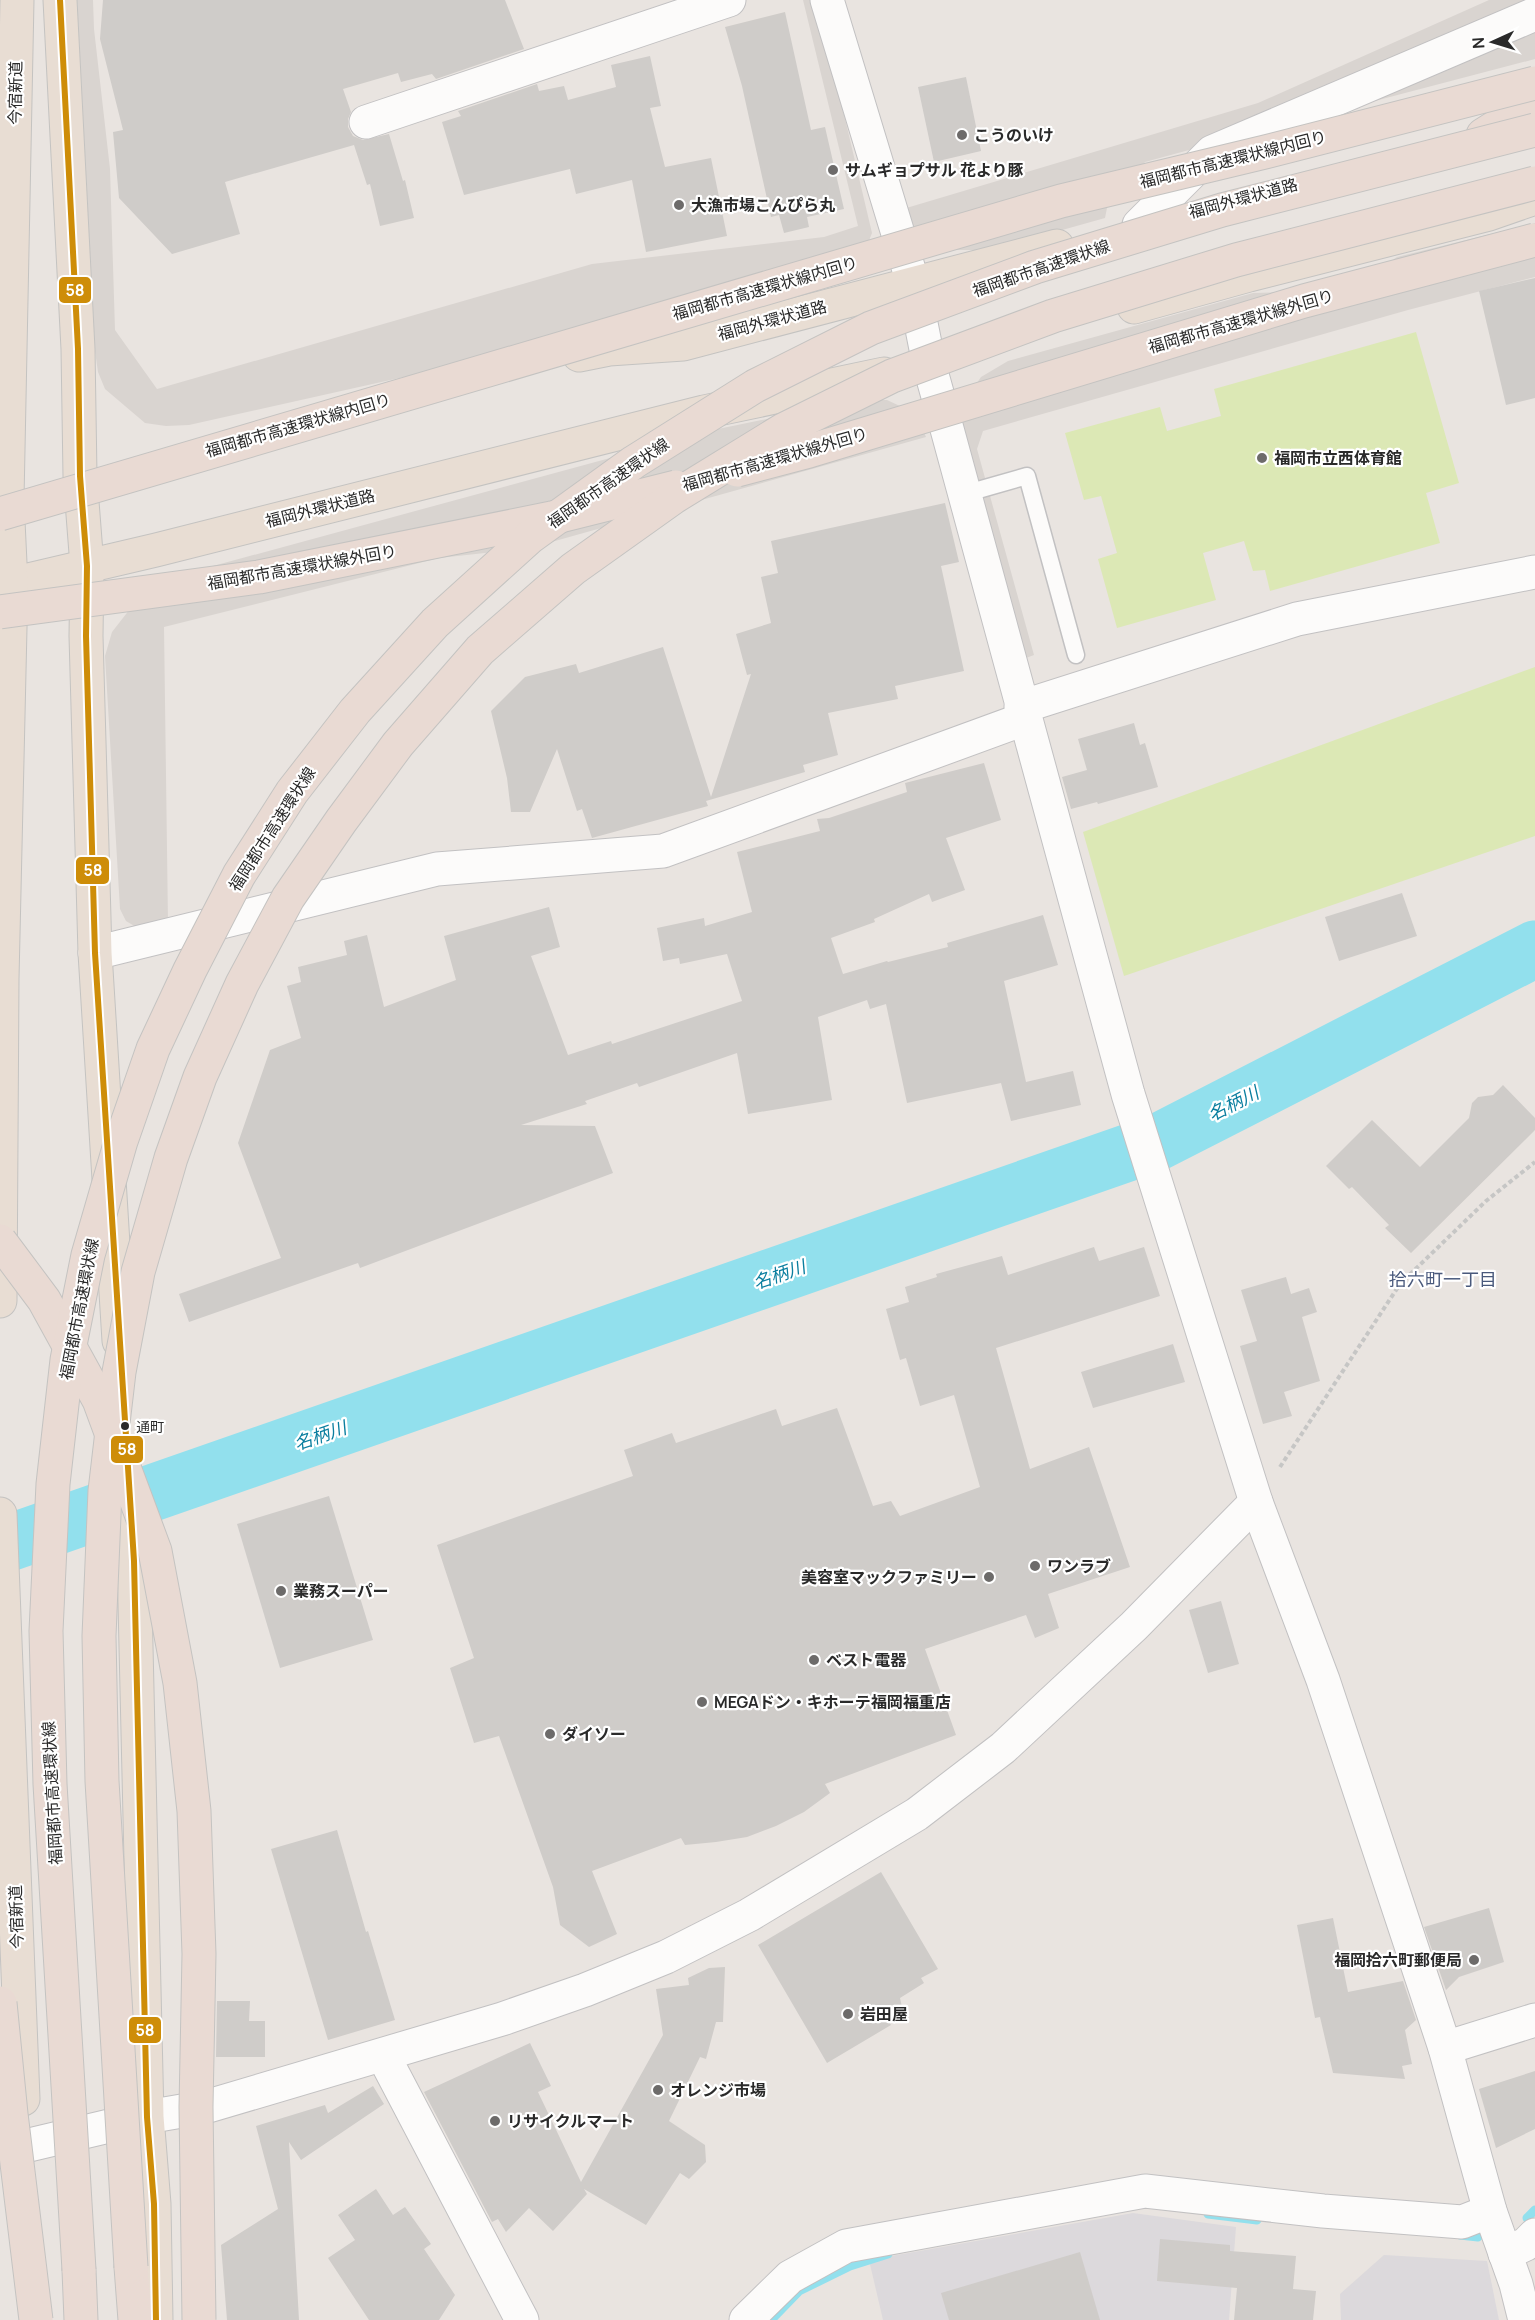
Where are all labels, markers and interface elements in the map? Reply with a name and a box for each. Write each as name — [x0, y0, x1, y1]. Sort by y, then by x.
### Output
north arrow — [1463, 12, 1523, 72]
text: N — [1467, 37, 1489, 50]
street label: 今宿新道 — [3, 61, 27, 125]
place label: こうのいけ — [974, 124, 1054, 146]
street label: 福岡都市高速環状線内回り — [1137, 125, 1329, 193]
marker: こうのいけ — [955, 128, 969, 142]
place label: サムギョプサル 花より豚 — [845, 159, 1024, 181]
marker: サムギョプサル 花より豚 — [826, 163, 840, 177]
street label: 福岡外環状道路 — [1186, 173, 1300, 223]
place label: 大漁市場こんぴら丸 — [691, 194, 835, 216]
marker: 大漁市場こんぴら丸 — [672, 198, 686, 212]
street label: 福岡都市高速環状線 — [969, 234, 1113, 302]
street label: 福岡都市高速環状線内回り — [670, 251, 860, 325]
line badge: 58 — [58, 276, 92, 304]
text: 58 — [65, 279, 85, 301]
street label: 福岡都市高速環状線外回り — [1146, 284, 1336, 358]
street label: 福岡外環状道路 — [715, 295, 829, 345]
street label: 福岡都市高速環状線内回り — [203, 388, 393, 462]
street label: 福岡都市高速環状線外回り — [680, 422, 870, 496]
street label: 福岡都市高速環状線 — [543, 433, 673, 533]
place label: 福岡市立西体育館 — [1274, 447, 1402, 469]
marker: 福岡市立西体育館 — [1255, 451, 1269, 465]
street label: 福岡外環状道路 — [263, 484, 377, 532]
street label: 福岡都市高速環状線外回り — [206, 539, 398, 595]
street label: 福岡都市高速環状線 — [224, 763, 320, 895]
line badge: 58 — [75, 856, 110, 885]
text: 58 — [83, 859, 103, 881]
water label: 名柄川 — [1203, 1079, 1264, 1126]
street label: 福岡都市高速環状線 — [54, 1236, 104, 1382]
water label: 名柄川 — [750, 1253, 810, 1294]
district label: 拾六町一丁目 — [1389, 1267, 1497, 1291]
water label: 名柄川 — [291, 1414, 351, 1455]
place label: 通町 — [136, 1417, 164, 1436]
marker: 通町 — [119, 1420, 131, 1432]
line badge: 58 — [110, 1435, 144, 1464]
text: 58 — [117, 1438, 137, 1460]
place label: ワンラブ — [1047, 1555, 1111, 1577]
marker: ワンラブ — [1028, 1559, 1042, 1573]
place label: 美容室マックファミリー — [801, 1566, 977, 1588]
marker: 美容室マックファミリー — [982, 1570, 996, 1584]
place label: 業務スーパー — [293, 1580, 389, 1602]
marker: 業務スーパー — [274, 1584, 288, 1598]
place label: ベスト電器 — [826, 1649, 907, 1671]
marker: ベスト電器 — [807, 1653, 821, 1667]
place label: MEGAドン・キホーテ福岡福重店 — [714, 1691, 951, 1713]
marker: MEGAドン・キホーテ福岡福重店 — [695, 1695, 709, 1709]
street label: 福岡都市高速環状線 — [37, 1721, 67, 1865]
place label: ダイソー — [562, 1723, 626, 1745]
marker: ダイソー — [543, 1727, 557, 1741]
street label: 今宿新道 — [4, 1885, 28, 1949]
place label: 福岡拾六町郵便局 — [1334, 1949, 1462, 1971]
marker: 福岡拾六町郵便局 — [1467, 1953, 1481, 1967]
place label: 岩田屋 — [860, 2003, 908, 2025]
marker: 岩田屋 — [841, 2007, 855, 2021]
line badge: 58 — [128, 2016, 162, 2044]
text: 58 — [135, 2019, 155, 2041]
place label: オレンジ市場 — [670, 2079, 766, 2101]
marker: オレンジ市場 — [651, 2083, 665, 2097]
place label: リサイクルマート — [507, 2110, 634, 2132]
marker: リサイクルマート — [488, 2114, 502, 2128]

